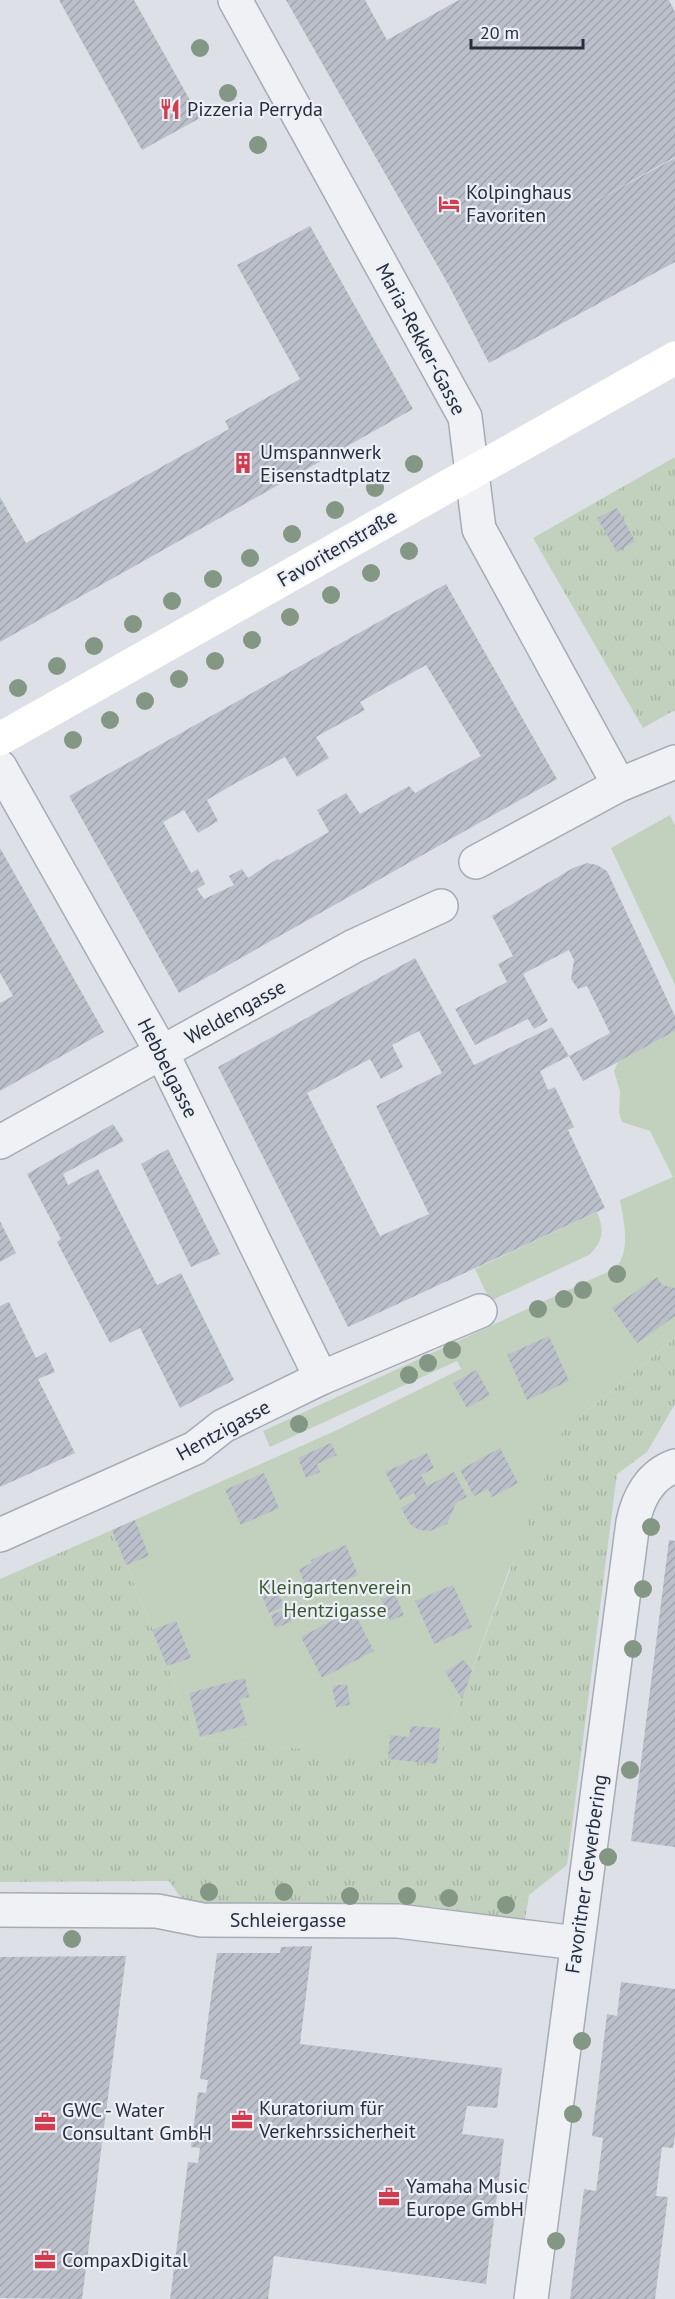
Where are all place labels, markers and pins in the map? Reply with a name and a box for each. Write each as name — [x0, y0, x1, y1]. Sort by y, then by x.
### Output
place label: Pizzeria Perryda — [187, 96, 323, 122]
restaurant icon: Pizzeria Perryda — [158, 97, 182, 121]
place label: Kolpinghaus Favoriten — [466, 179, 572, 228]
hotel icon: Kolpinghaus Favoriten — [437, 192, 461, 216]
place label: Umspannwerk Eisenstadtplatz — [260, 439, 391, 488]
building icon: Umspannwerk Eisenstadtplatz — [231, 451, 255, 475]
place label: Kuratorium für Verkehrssicherheit — [258, 2095, 416, 2144]
place label: GWC - Water Consultant GmbH — [62, 2097, 212, 2146]
office icon: Kuratorium für Verkehrssicherheit — [230, 2108, 254, 2132]
office icon: GWC - Water Consultant GmbH — [33, 2110, 57, 2134]
place label: Yamaha Music Europe GmbH — [406, 2173, 527, 2222]
office icon: Yamaha Music Europe GmbH — [377, 2185, 401, 2209]
place label: CompaxDigital — [62, 2247, 188, 2273]
office icon: CompaxDigital — [33, 2248, 57, 2272]

